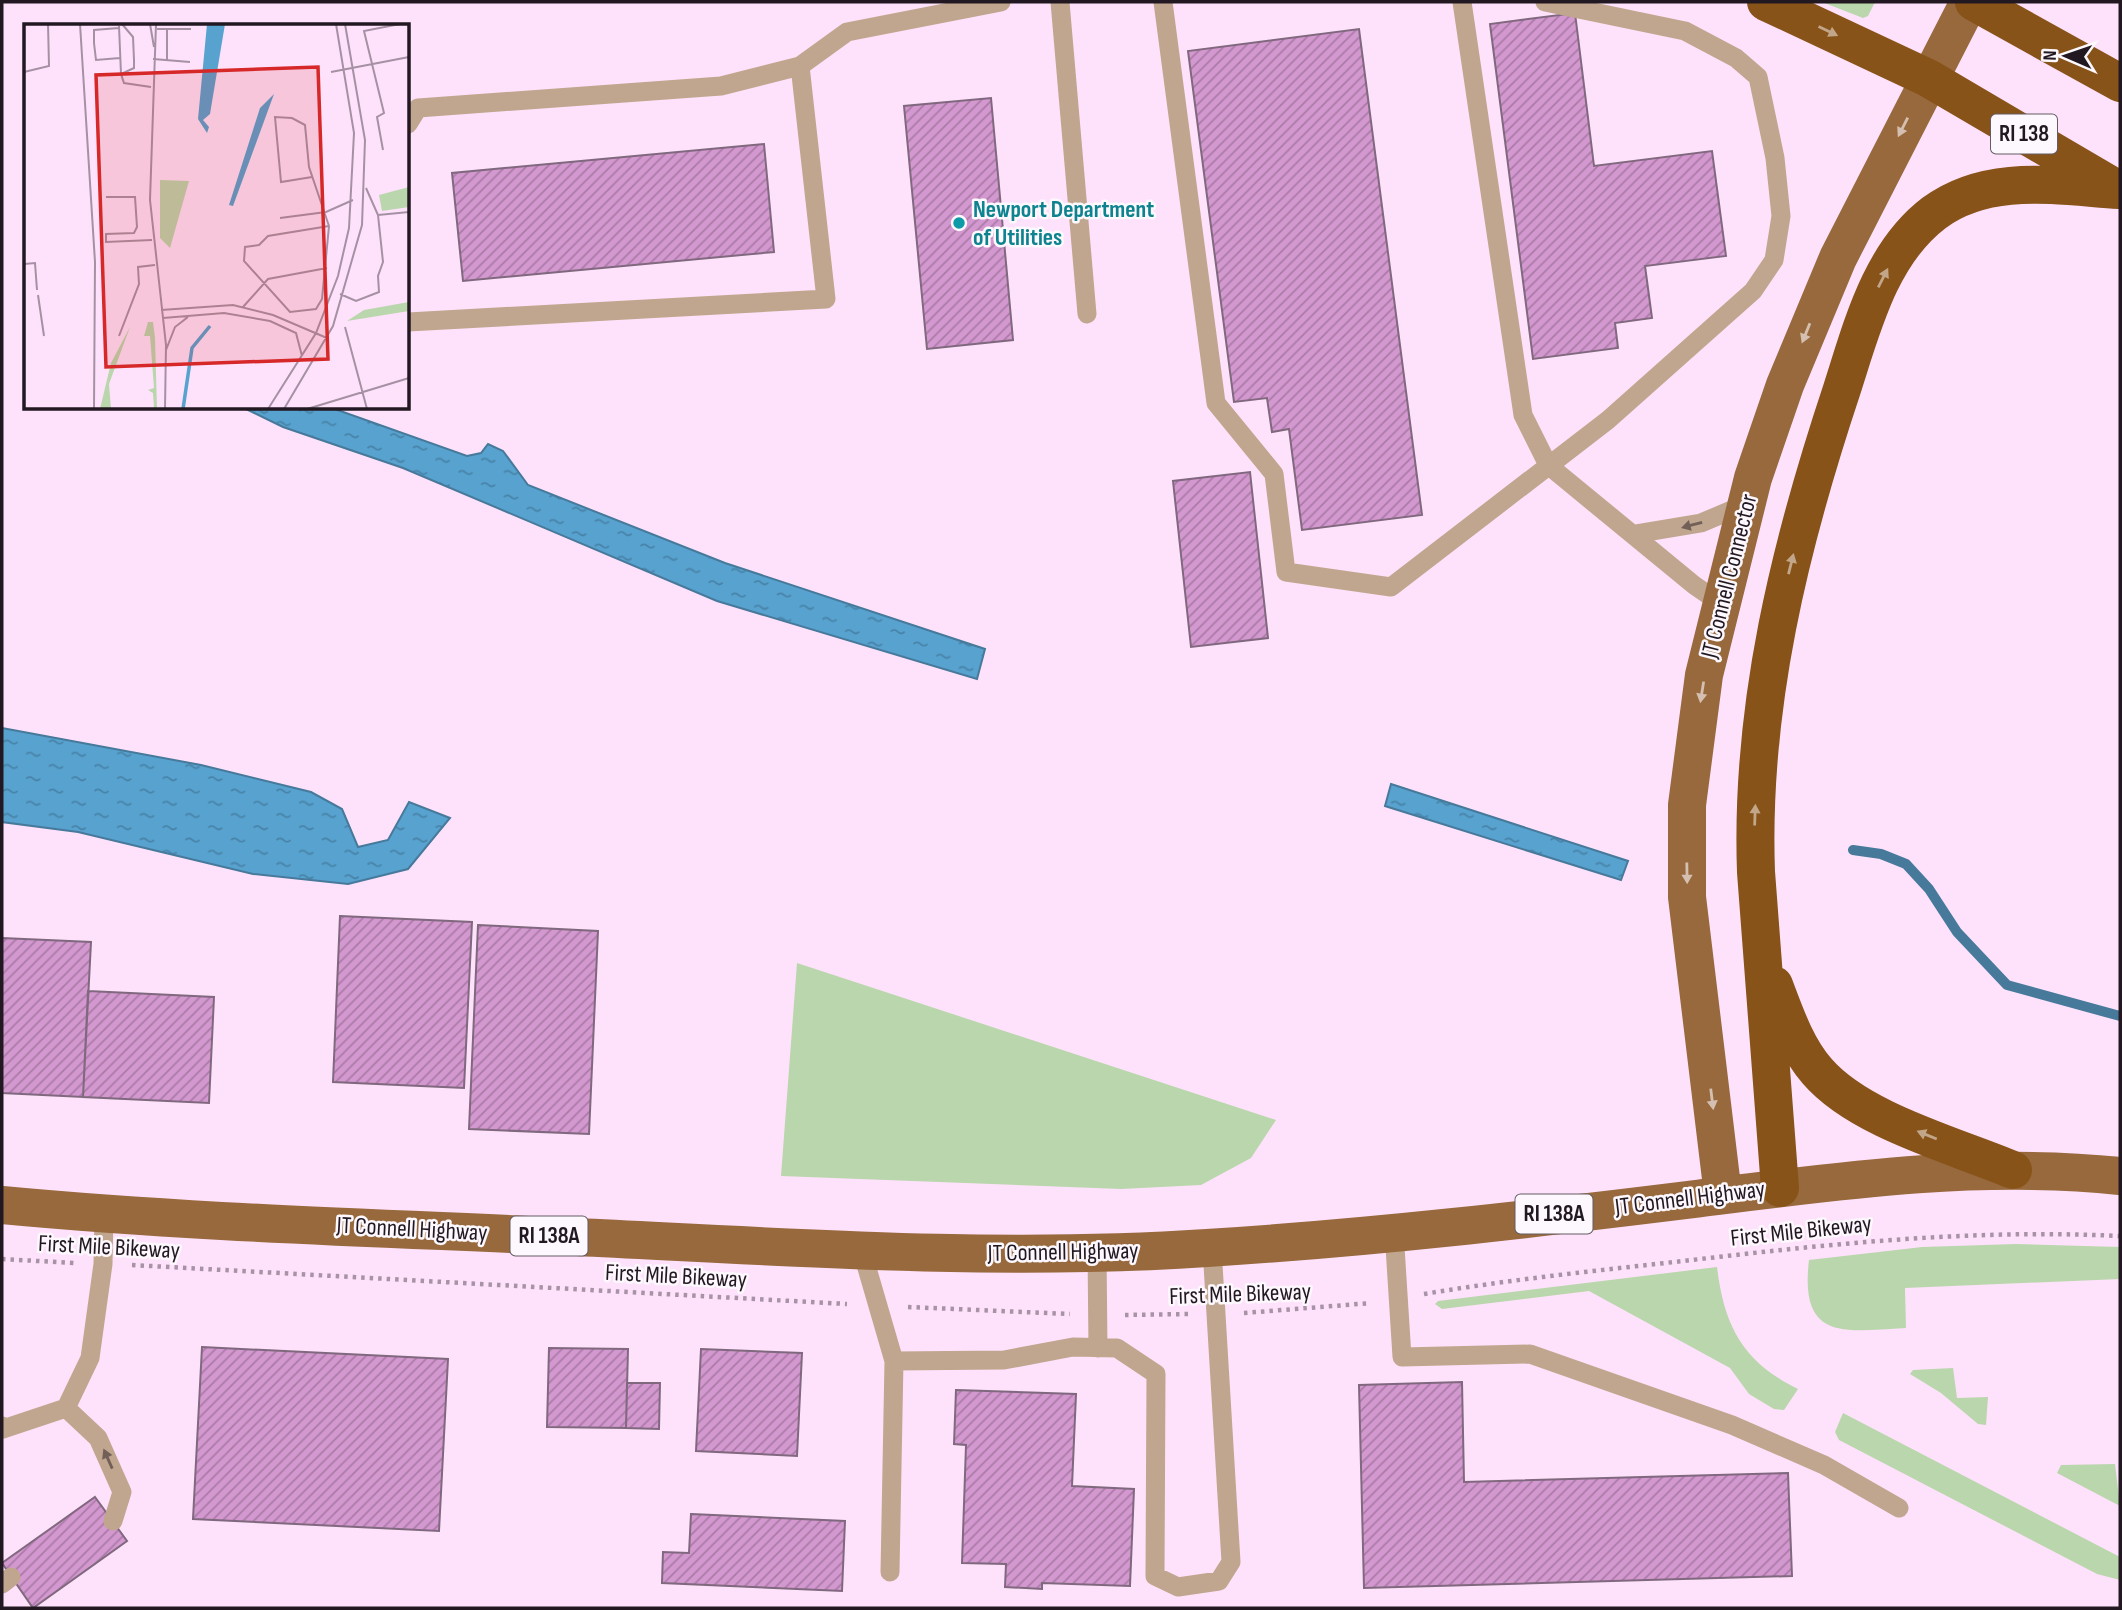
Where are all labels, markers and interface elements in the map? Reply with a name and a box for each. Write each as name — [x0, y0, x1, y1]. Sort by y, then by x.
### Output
north arrow — [2031, 21, 2101, 91]
inset map — [24, 24, 410, 410]
one-way arrow — [1818, 25, 1838, 36]
text: N — [2039, 50, 2062, 61]
road number: RI 138 — [1991, 114, 2057, 154]
one-way arrow — [1898, 117, 1909, 137]
place label: Newport Department of Utilities — [973, 195, 1154, 252]
marker: Newport Department of Utilities — [951, 215, 967, 231]
one-way arrow — [1878, 268, 1889, 288]
one-way arrow — [1800, 322, 1811, 343]
street label: JT Connell Connector — [1694, 491, 1763, 662]
one-way arrow — [1681, 520, 1703, 531]
one-way arrow — [1786, 553, 1797, 575]
one-way arrow — [1696, 681, 1707, 703]
one-way arrow — [1750, 804, 1761, 826]
one-way arrow — [1681, 862, 1693, 884]
one-way arrow — [1706, 1088, 1717, 1110]
one-way arrow — [1916, 1129, 1937, 1140]
street label: JT Connell Highway — [1612, 1174, 1767, 1222]
road number: RI 138A — [1516, 1194, 1592, 1233]
street label: First Mile Bikeway — [1729, 1209, 1873, 1253]
street label: JT Connell Highway — [335, 1211, 488, 1247]
road number: RI 138A — [510, 1217, 588, 1256]
street label: First Mile Bikeway — [37, 1229, 181, 1265]
street label: JT Connell Highway — [986, 1236, 1139, 1268]
street label: First Mile Bikeway — [604, 1258, 748, 1294]
street label: First Mile Bikeway — [1169, 1277, 1311, 1311]
one-way arrow — [102, 1449, 114, 1469]

